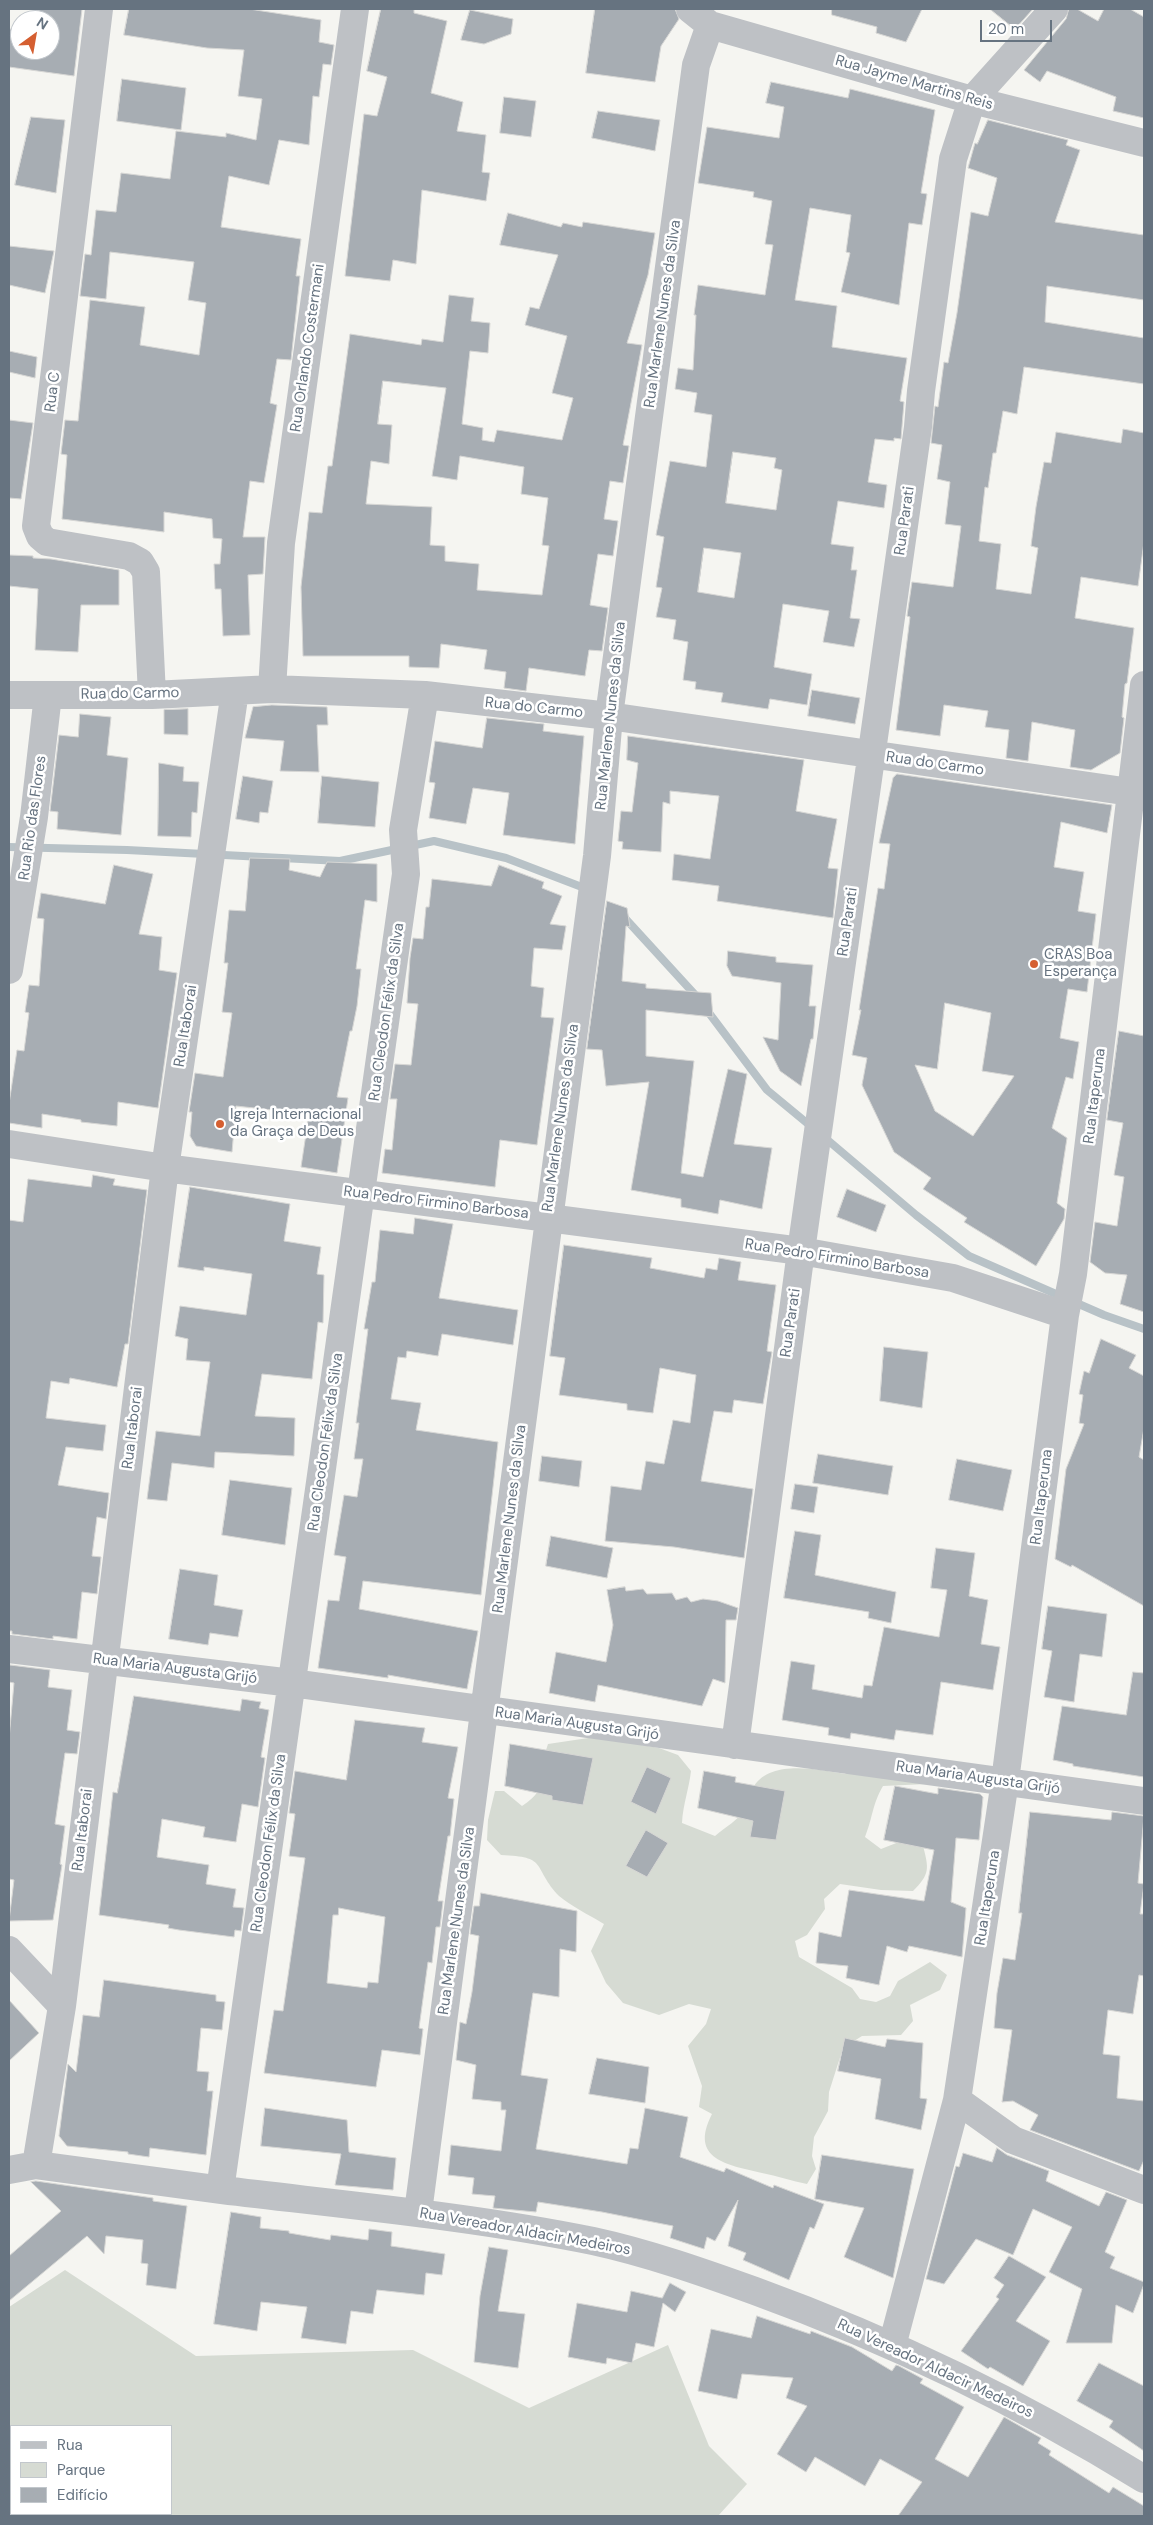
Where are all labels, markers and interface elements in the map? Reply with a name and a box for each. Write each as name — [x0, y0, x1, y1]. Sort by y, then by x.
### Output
north arrow — [10, 10, 60, 60]
scale bar — [983, 10, 1056, 42]
text: N — [33, 13, 52, 33]
text: 20 m — [988, 19, 1024, 39]
street label: Rua Jayme Martins Reis — [833, 52, 995, 114]
street label: Rua Marlene Nunes da Silva — [641, 219, 685, 409]
street label: Rua Orlando Costermani — [287, 263, 329, 433]
street label: Rua C — [42, 371, 64, 413]
street label: Rua Parati — [891, 486, 919, 556]
street label: Rua Marlene Nunes da Silva — [592, 621, 630, 811]
street label: Rua do Carmo — [81, 684, 179, 704]
street label: Rua do Carmo — [484, 694, 584, 722]
street label: Rua do Carmo — [885, 748, 985, 780]
street label: Rua Rio das Flores — [15, 755, 51, 881]
street label: Rua Parati — [834, 887, 862, 957]
street label: Rua Cleodon Félix da Silva — [366, 922, 408, 1102]
place label: CRAS Boa Esperança — [1044, 946, 1117, 981]
marker: CRAS Boa Esperança — [1028, 958, 1040, 970]
street label: Rua Itaborai — [171, 984, 201, 1068]
street label: Rua Marlene Nunes da Silva — [539, 1023, 583, 1213]
street label: Rua Itaperuna — [1080, 1047, 1110, 1145]
place label: Igreja Internacional da Graça de Deus — [230, 1106, 361, 1141]
marker: Igreja Internacional da Graça de Deus — [214, 1118, 226, 1130]
street label: Rua Pedro Firmino Barbosa — [342, 1183, 530, 1223]
street label: Rua Pedro Firmino Barbosa — [744, 1236, 930, 1282]
street label: Rua Parati — [777, 1288, 805, 1358]
street label: Rua Cleodon Félix da Silva — [305, 1352, 347, 1532]
street label: Rua Itaborai — [119, 1386, 147, 1470]
street label: Rua Marlene Nunes da Silva — [490, 1424, 530, 1614]
street label: Rua Itaperuna — [1027, 1448, 1057, 1546]
street label: Rua Maria Augusta Grijó — [92, 1650, 258, 1688]
street label: Rua Maria Augusta Grijó — [494, 1704, 660, 1744]
street label: Rua Cleodon Félix da Silva — [248, 1753, 290, 1933]
street label: Rua Maria Augusta Grijó — [895, 1758, 1061, 1798]
street label: Rua Itaborai — [69, 1788, 97, 1872]
street label: Rua Marlene Nunes da Silva — [435, 1826, 479, 2016]
street label: Rua Itaperuna — [972, 1849, 1004, 1947]
street label: Rua Vereador Aldacir Medeiros — [418, 2205, 632, 2259]
street label: Rua Vereador Aldacir Medeiros — [834, 2316, 1036, 2422]
legend — [10, 2425, 172, 2515]
text: Rua — [57, 2435, 83, 2455]
text: Parque — [57, 2460, 105, 2480]
text: Edifício — [57, 2485, 108, 2505]

